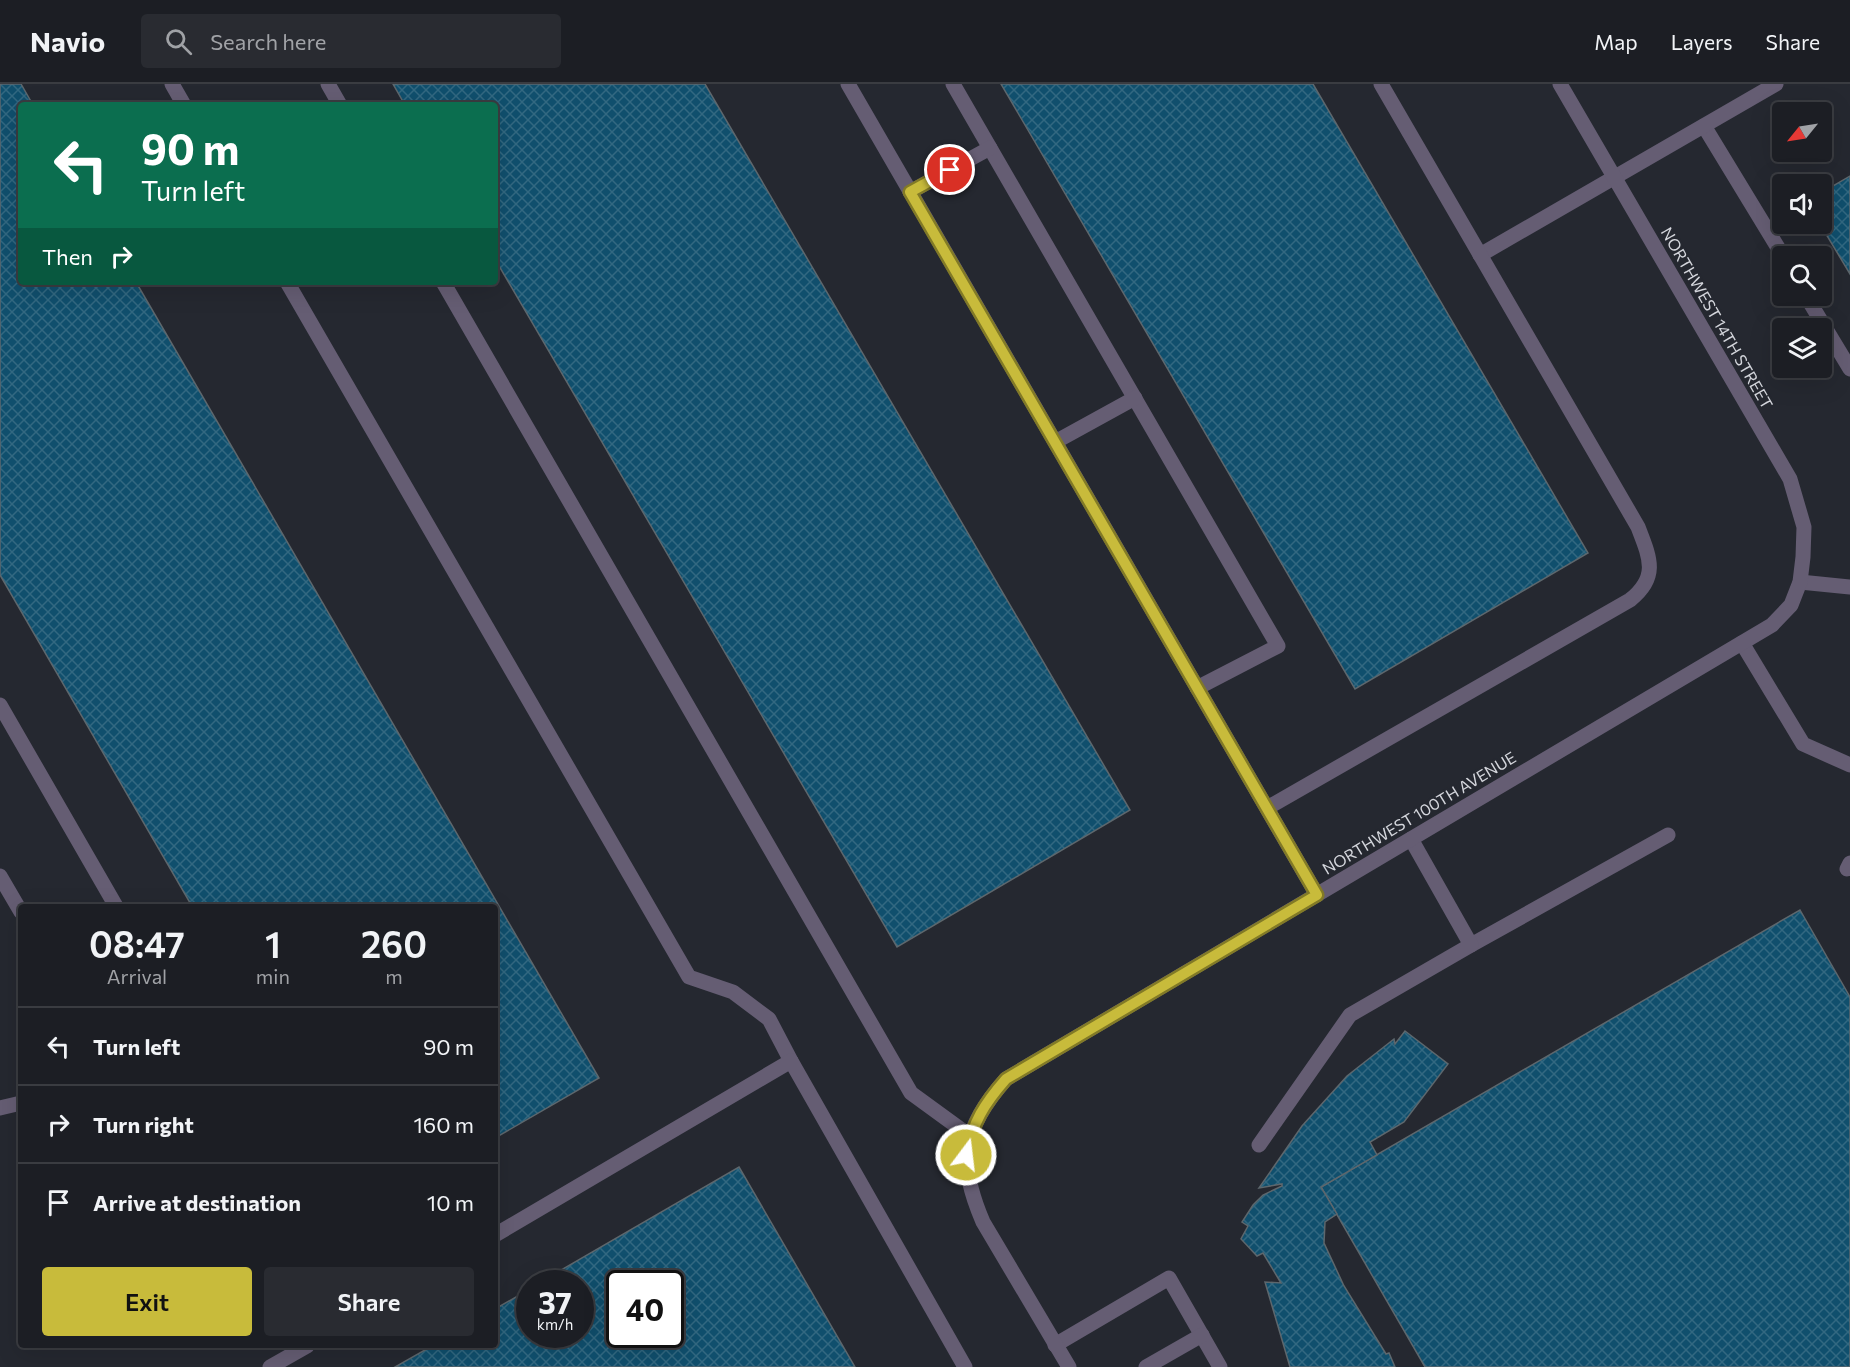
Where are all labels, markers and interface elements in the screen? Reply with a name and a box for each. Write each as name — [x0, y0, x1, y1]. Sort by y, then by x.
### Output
search box — [141, 14, 561, 68]
text: Navio — [30, 24, 105, 58]
icon: search — [162, 25, 195, 58]
text: Search here — [210, 28, 326, 55]
text: Map — [1594, 29, 1638, 54]
text: Layers — [1671, 29, 1733, 54]
text: Share — [1766, 29, 1820, 54]
north arrow — [1772, 102, 1832, 162]
map controls — [1772, 102, 1832, 378]
text: 90 m — [141, 122, 240, 174]
icon: left — [42, 126, 120, 204]
pin — [924, 144, 975, 195]
icon: arrive — [933, 153, 966, 186]
text: Turn left — [141, 174, 245, 207]
button: sound — [1772, 174, 1832, 234]
street label: NORTHWEST 14TH STREET — [1658, 224, 1777, 412]
icon: right — [105, 240, 138, 273]
text: Then — [42, 243, 93, 270]
button: search — [1772, 246, 1832, 306]
button: layers — [1772, 318, 1832, 378]
street label: NORTHWEST 100TH AVENUE — [1319, 747, 1519, 878]
text: 08:47 — [89, 921, 185, 965]
text: 1 — [265, 921, 281, 965]
text: 260 — [361, 921, 427, 965]
text: Arrival — [107, 964, 167, 988]
text: min — [256, 964, 290, 988]
text: m — [385, 964, 403, 988]
icon: left — [42, 1030, 75, 1063]
text: Turn left — [93, 1033, 180, 1060]
text: 90 m — [423, 1033, 474, 1060]
icon: right — [42, 1108, 75, 1141]
text: Turn right — [93, 1111, 194, 1138]
text: 160 m — [413, 1111, 474, 1138]
position arrow — [934, 1123, 998, 1187]
icon: arrive — [42, 1186, 75, 1219]
text: Arrive at destination — [93, 1189, 301, 1216]
text: 10 m — [427, 1189, 474, 1216]
button: Exit — [42, 1267, 252, 1336]
button: Share — [264, 1267, 474, 1336]
speed limit sign: 40 — [606, 1270, 684, 1348]
text: 37 — [538, 1283, 572, 1320]
text: km/h — [537, 1315, 573, 1333]

